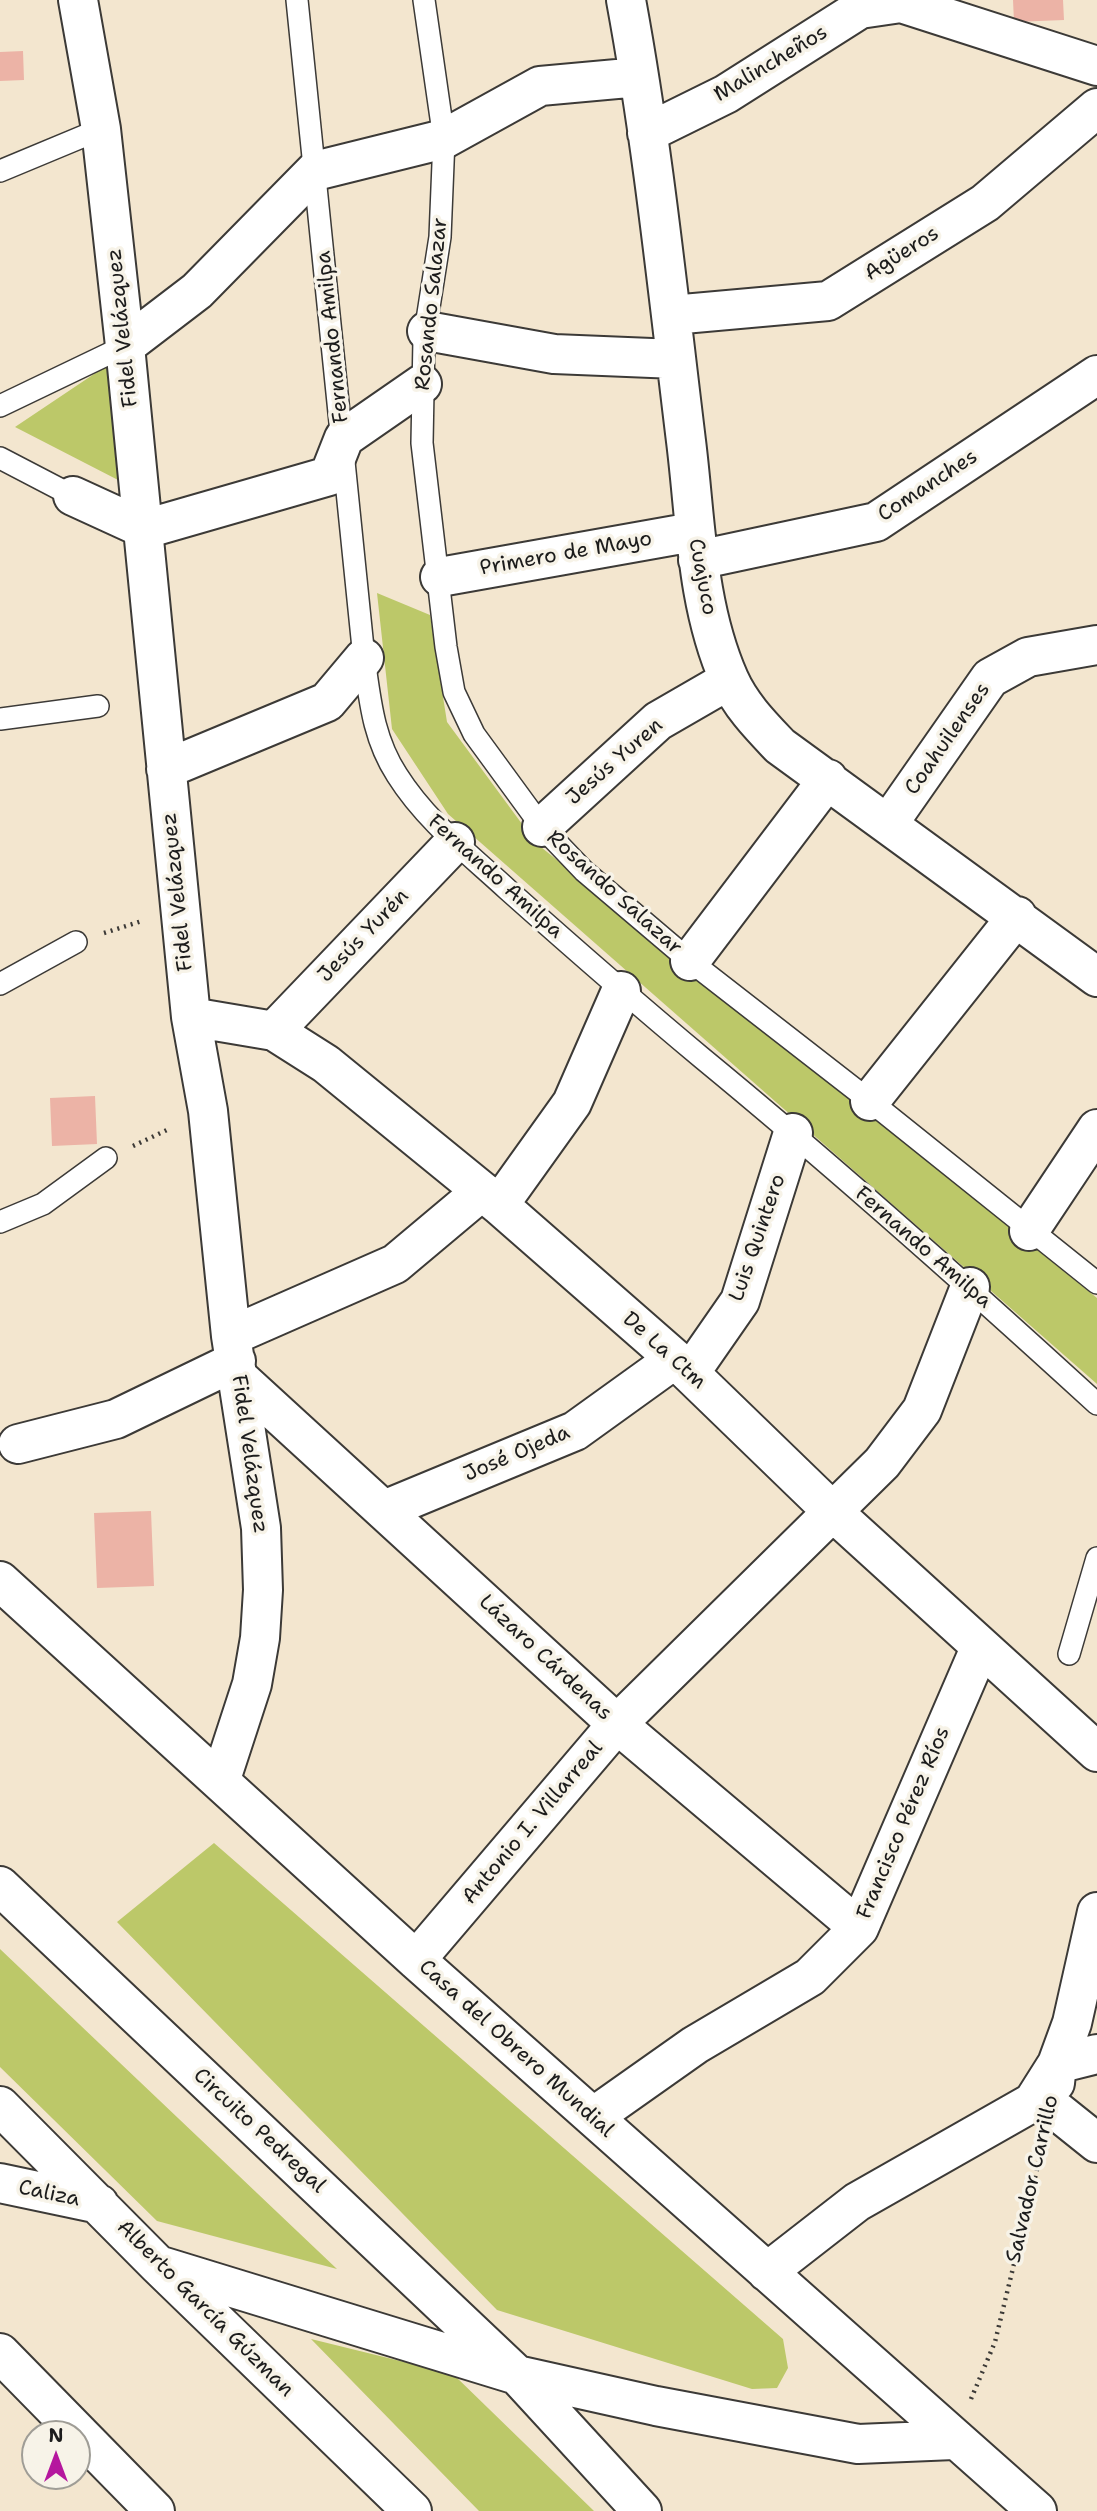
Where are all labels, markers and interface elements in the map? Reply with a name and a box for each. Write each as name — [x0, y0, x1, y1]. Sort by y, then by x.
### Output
street label: Malincheños — [710, 20, 832, 108]
street label: Rosando Salazar — [410, 216, 454, 392]
street label: Agüeros — [860, 221, 944, 287]
street label: Fidel Velázquez — [102, 247, 144, 409]
street label: Fernando Amilpa — [311, 250, 355, 424]
street label: Comanches — [873, 444, 983, 528]
street label: Primero de Mayo — [478, 526, 654, 582]
street label: Cuajuco — [682, 537, 722, 617]
street label: Coahuilenses — [900, 678, 996, 800]
street label: Jesús Yuren — [562, 713, 668, 811]
street label: Fernando Amilpa — [422, 810, 568, 944]
street label: Fidel Velázquez — [157, 811, 199, 973]
street label: Rosando Salazar — [541, 826, 687, 960]
street label: Jesús Yurén — [313, 884, 415, 988]
street label: Luis Quintero — [724, 1171, 792, 1305]
street label: Fernando Amilpa — [849, 1182, 997, 1314]
street label: De La Ctm — [617, 1307, 711, 1395]
street label: Fidel Velázquez — [225, 1373, 273, 1535]
street label: José Ojeda — [460, 1420, 574, 1488]
street label: Lázaro Cárdenas — [473, 1590, 617, 1726]
street label: Francisco Pérez Ríos — [852, 1723, 956, 1923]
street label: Antonio I. Villarreal — [457, 1736, 609, 1910]
street label: Casa del Obrero Mundial — [413, 1955, 619, 2143]
street label: Circuito Pedregal — [188, 2063, 330, 2199]
street label: Salvador Carrillo — [1001, 2093, 1065, 2265]
street label: Caliza — [16, 2175, 82, 2213]
street label: Alberto García Gúzman — [111, 2215, 299, 2403]
north arrow — [21, 2420, 91, 2490]
text: N — [48, 2423, 64, 2448]

